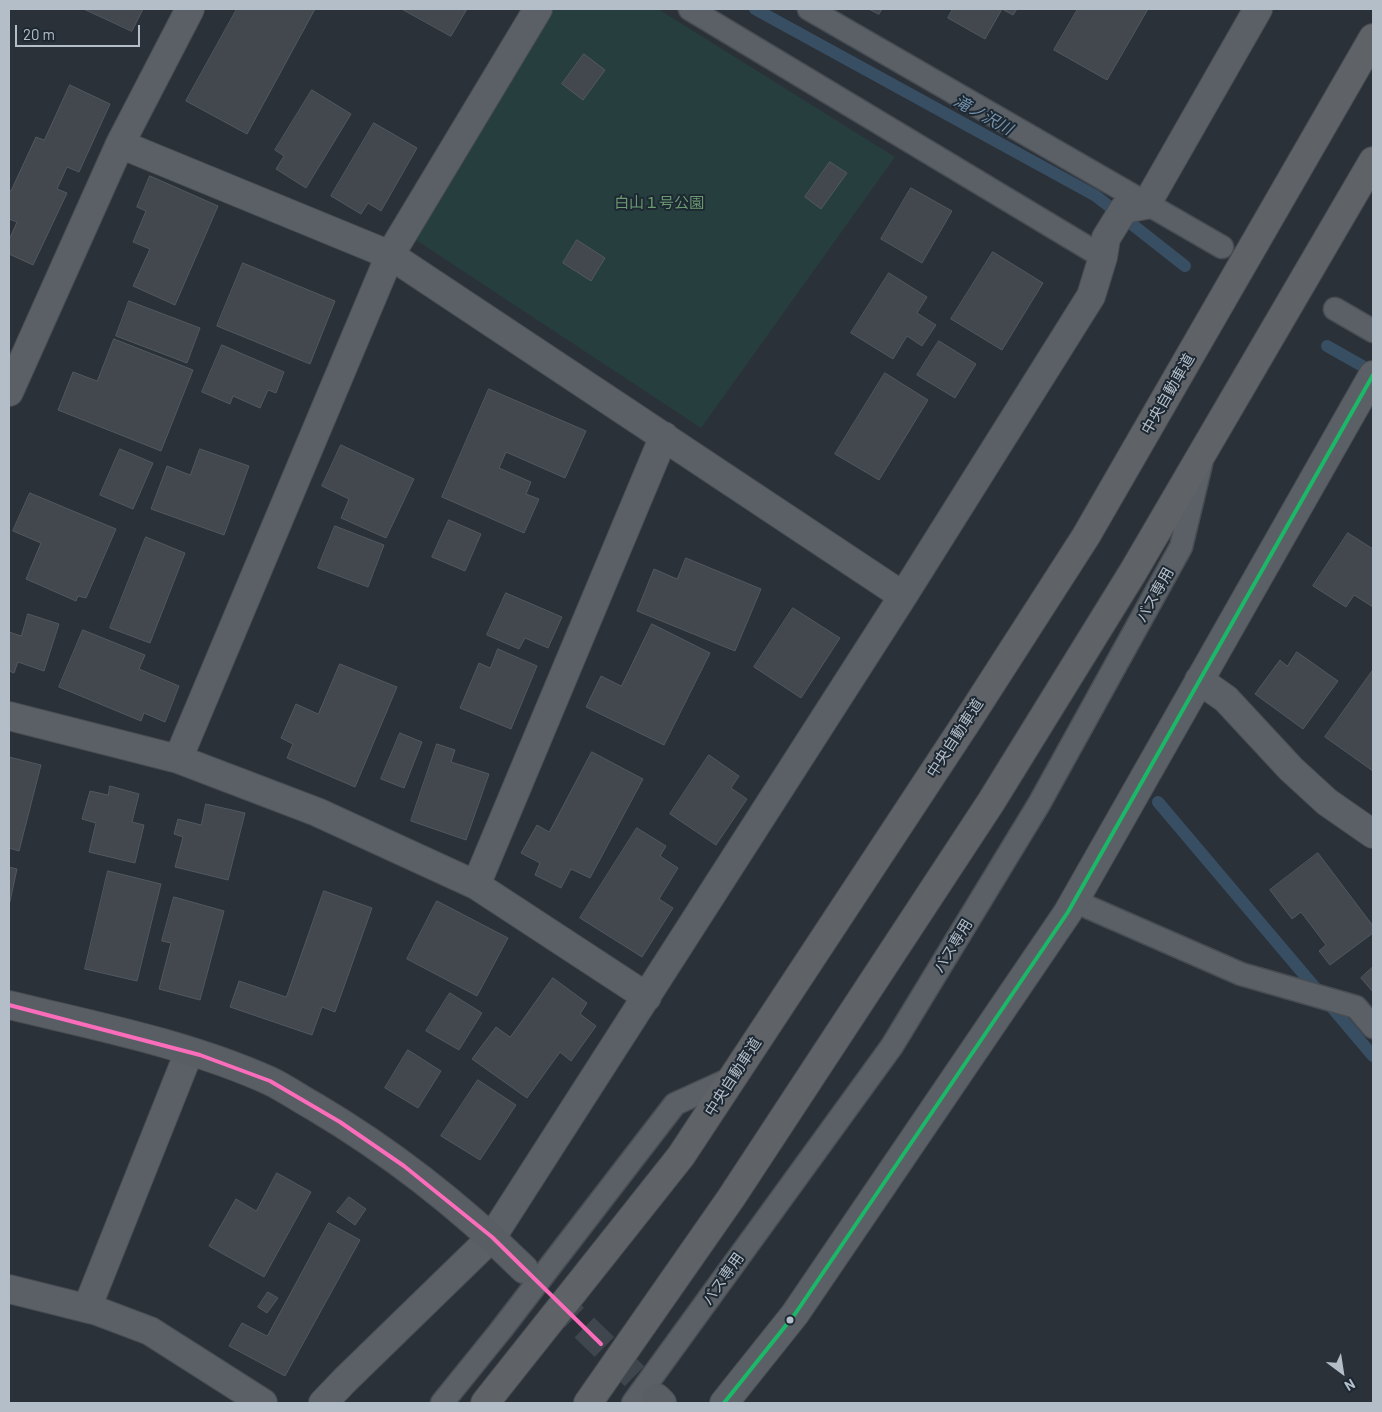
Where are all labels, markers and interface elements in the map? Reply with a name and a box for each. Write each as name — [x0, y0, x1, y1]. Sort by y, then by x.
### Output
scale bar — [18, 15, 142, 47]
text: 20 m — [23, 25, 55, 43]
water label: 滝ノ沢川 — [950, 91, 1016, 139]
park label: 白山１号公園 — [614, 194, 704, 212]
street label: 中央自動車道 — [1138, 351, 1198, 437]
street label: バス専用 — [1133, 564, 1177, 626]
street label: 中央自動車道 — [923, 695, 987, 781]
street label: バス専用 — [930, 916, 976, 976]
street label: 中央自動車道 — [701, 1034, 765, 1120]
street label: バス専用 — [698, 1249, 748, 1309]
unlabelled marker — [785, 1315, 795, 1325]
north arrow — [1317, 1347, 1367, 1397]
text: N — [1342, 1376, 1358, 1395]

